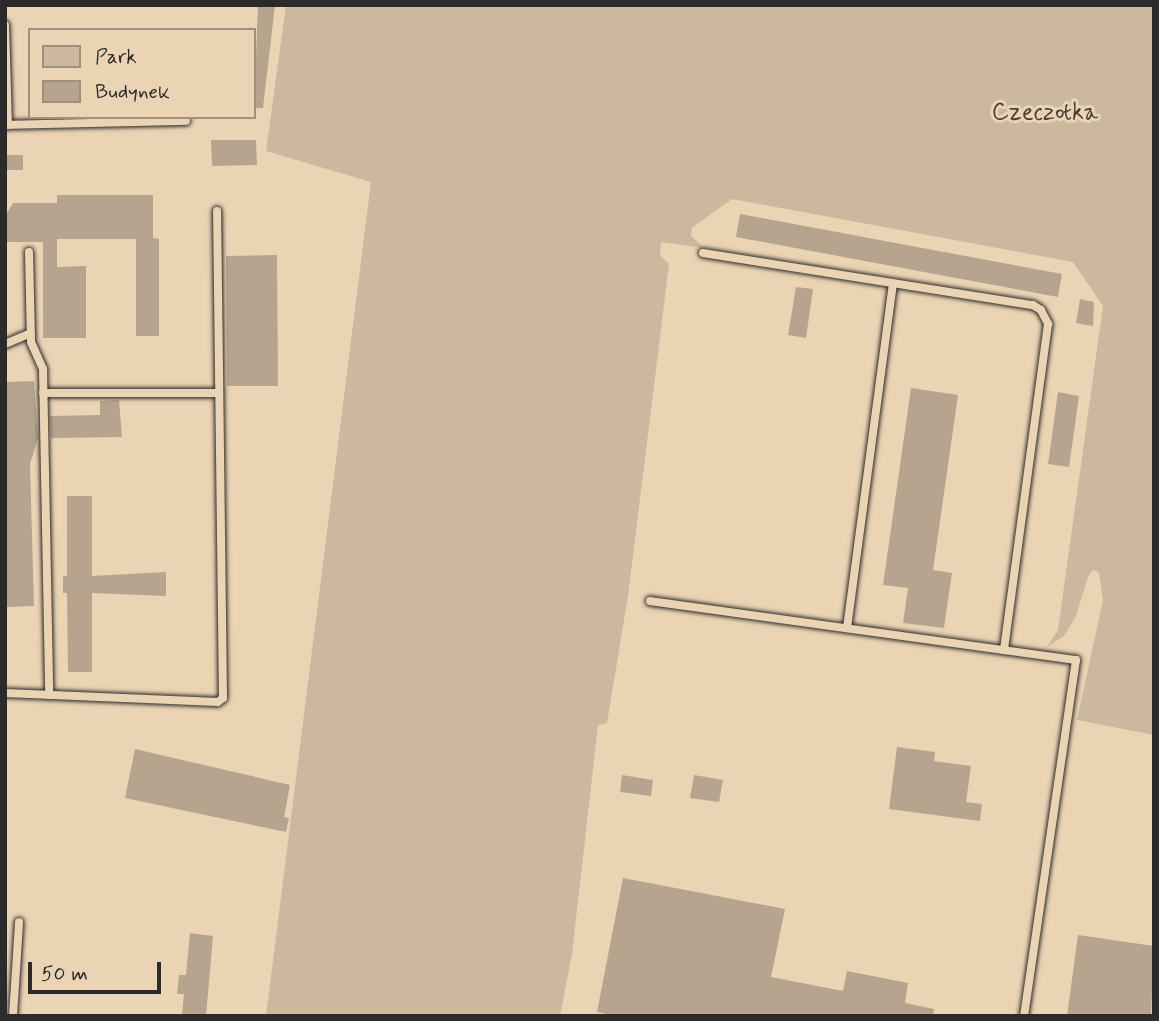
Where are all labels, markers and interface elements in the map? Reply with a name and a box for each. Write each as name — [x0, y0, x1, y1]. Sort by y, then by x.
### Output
legend — [28, 28, 256, 119]
text: Park — [95, 43, 137, 71]
text: Budynek — [95, 78, 170, 106]
park label: Czeczotka — [992, 99, 1098, 127]
scale bar — [32, 948, 164, 992]
text: 50 m — [41, 960, 88, 988]

